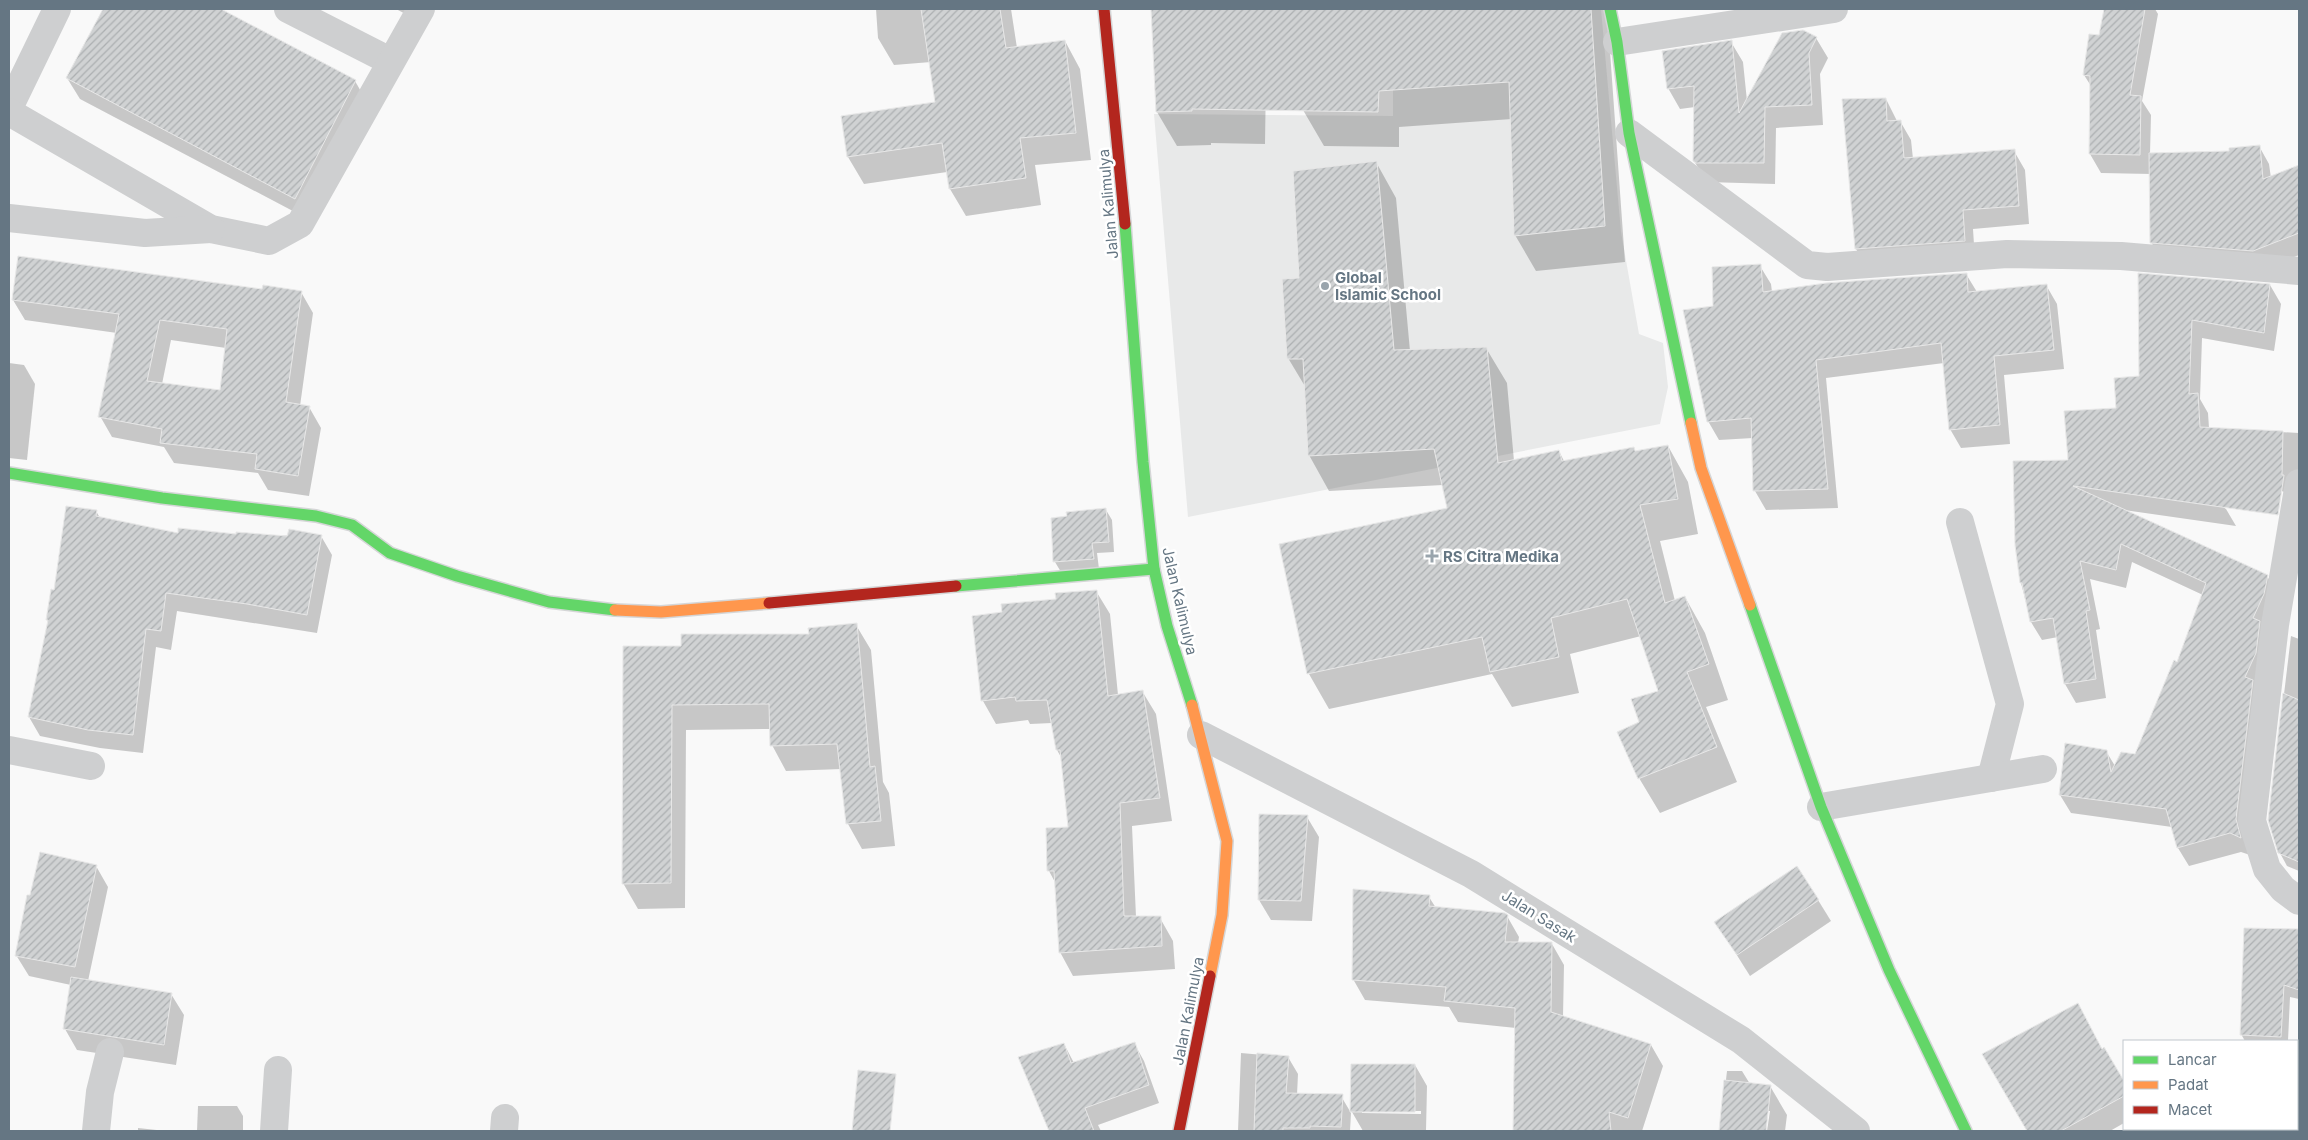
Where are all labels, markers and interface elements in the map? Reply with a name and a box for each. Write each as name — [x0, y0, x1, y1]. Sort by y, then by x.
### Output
street label: Jalan Kalimulya — [1094, 148, 1122, 260]
place label: Global Islamic School — [1335, 268, 1441, 304]
marker: Global Islamic School — [1319, 280, 1331, 292]
street label: Jalan Kalimulya — [1158, 545, 1202, 657]
place label: RS Citra Medika — [1443, 547, 1559, 566]
marker: RS Citra Medika — [1425, 549, 1439, 563]
street label: Jalan Sasak — [1498, 885, 1581, 947]
street label: Jalan Kalimulya — [1168, 955, 1208, 1067]
legend — [2123, 1040, 2298, 1130]
text: Lancar — [2168, 1050, 2217, 1069]
text: Padat — [2168, 1075, 2209, 1094]
text: Macet — [2168, 1100, 2212, 1119]

